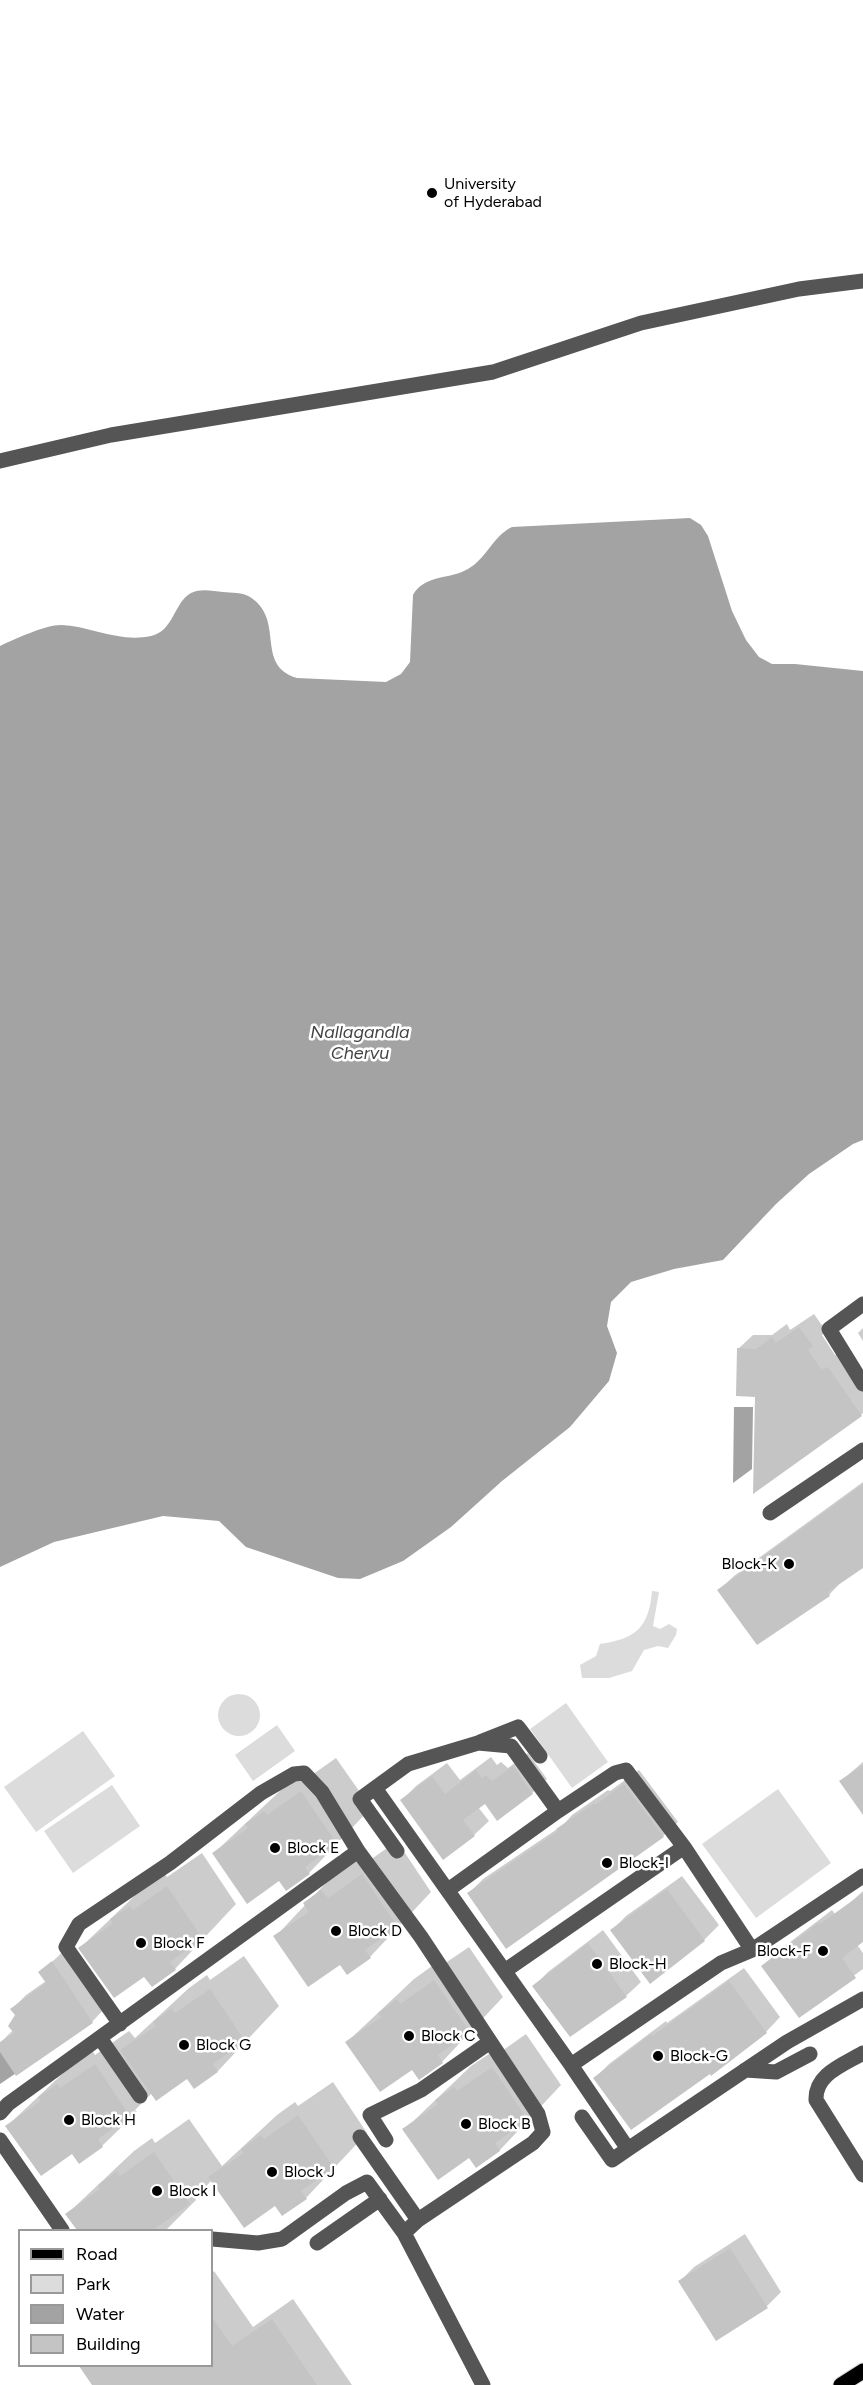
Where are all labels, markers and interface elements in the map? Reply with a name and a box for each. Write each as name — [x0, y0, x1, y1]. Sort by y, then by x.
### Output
place label: University of Hyderabad — [444, 174, 542, 212]
marker: University of Hyderabad — [425, 186, 439, 200]
water label: Nallagandla Chervu — [310, 1022, 410, 1064]
place label: Block-K — [722, 1554, 777, 1574]
marker: Block-K — [782, 1557, 796, 1571]
place label: Block E — [287, 1838, 339, 1858]
marker: Block E — [268, 1841, 282, 1855]
place label: Block-I — [619, 1853, 669, 1873]
marker: Block-I — [600, 1856, 614, 1870]
place label: Block D — [348, 1921, 402, 1941]
marker: Block D — [329, 1924, 343, 1938]
place label: Block F — [153, 1933, 205, 1953]
marker: Block F — [134, 1936, 148, 1950]
place label: Block-F — [757, 1941, 811, 1961]
marker: Block-F — [816, 1944, 830, 1958]
place label: Block-H — [609, 1954, 667, 1974]
marker: Block-H — [590, 1957, 604, 1971]
place label: Block C — [421, 2026, 475, 2046]
marker: Block C — [402, 2029, 416, 2043]
place label: Block G — [196, 2035, 251, 2055]
marker: Block G — [177, 2038, 191, 2052]
place label: Block-G — [670, 2046, 728, 2066]
marker: Block-G — [651, 2049, 665, 2063]
place label: Block H — [81, 2110, 136, 2130]
marker: Block H — [62, 2113, 76, 2127]
place label: Block B — [478, 2114, 531, 2134]
marker: Block B — [459, 2117, 473, 2131]
place label: Block J — [284, 2162, 335, 2182]
marker: Block J — [265, 2165, 279, 2179]
place label: Block I — [169, 2181, 216, 2201]
marker: Block I — [150, 2184, 164, 2198]
legend — [18, 2229, 213, 2367]
text: Road — [76, 2243, 117, 2265]
text: Park — [76, 2273, 110, 2295]
text: Water — [76, 2303, 124, 2325]
text: Building — [76, 2333, 141, 2355]

